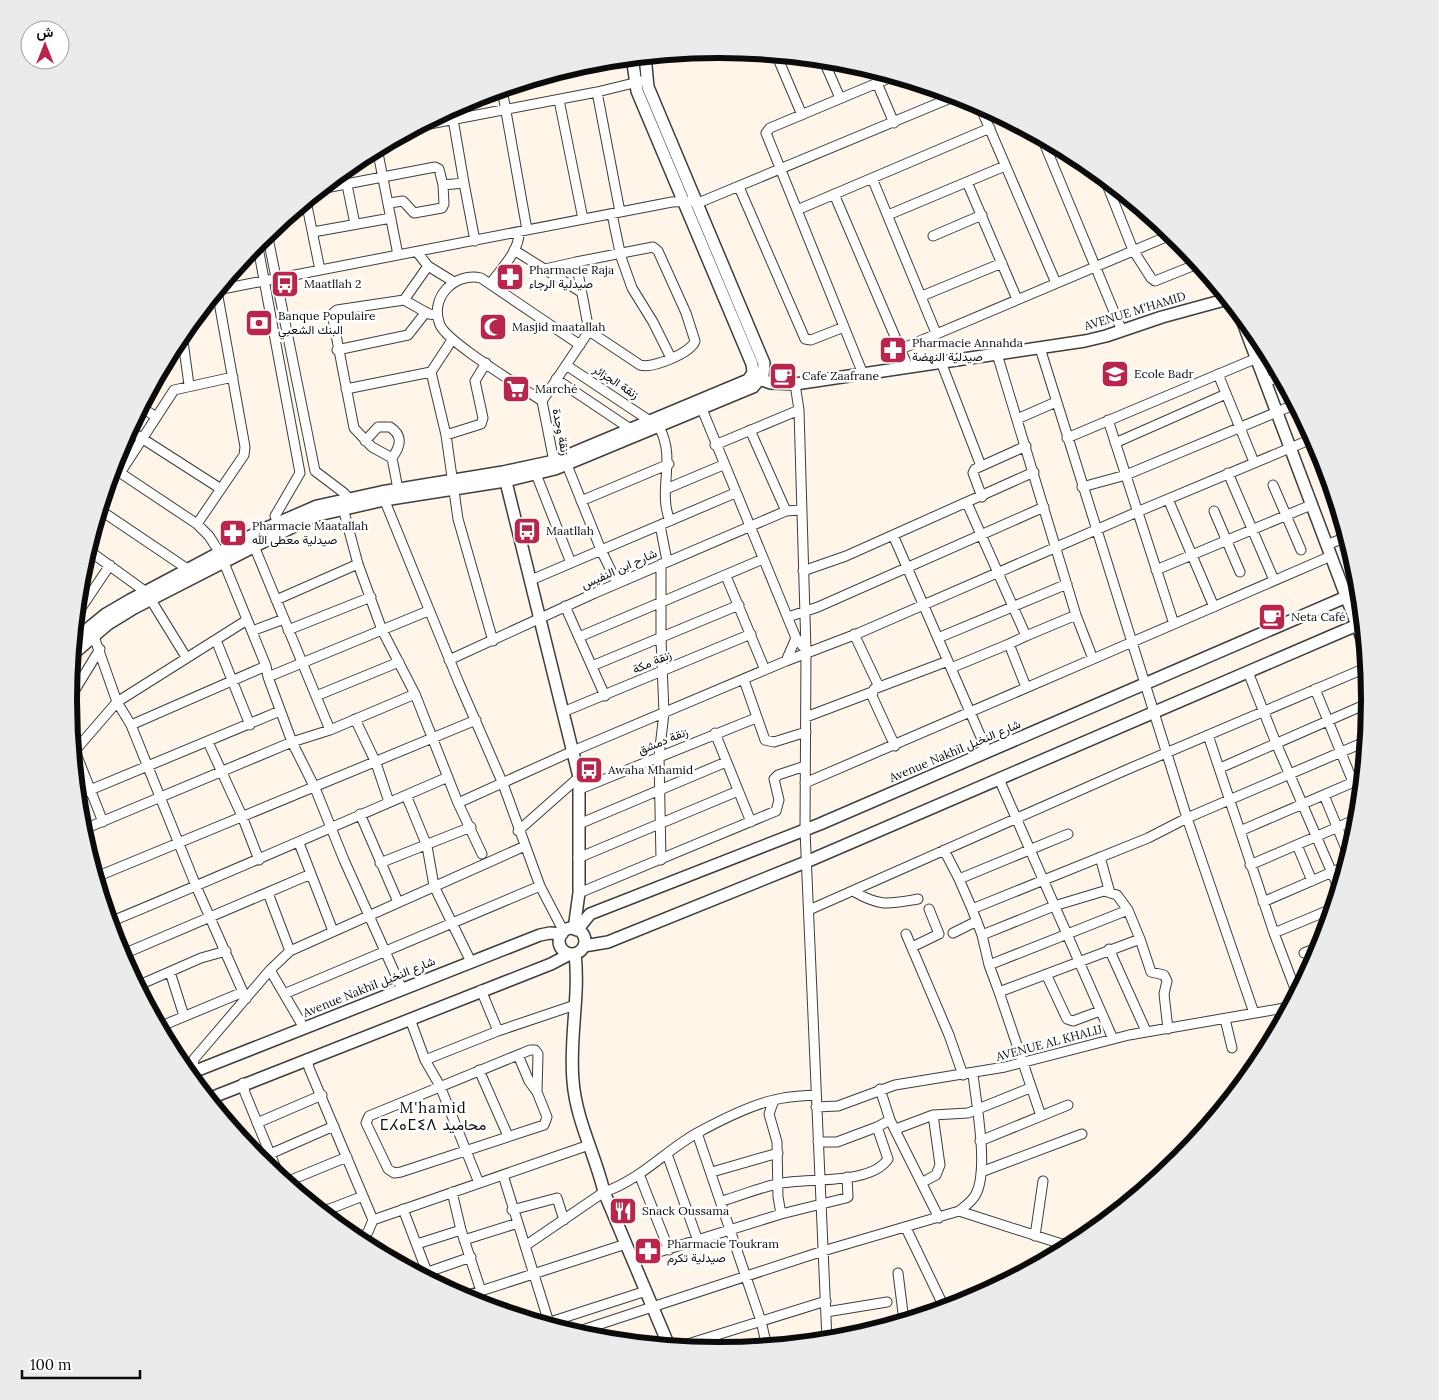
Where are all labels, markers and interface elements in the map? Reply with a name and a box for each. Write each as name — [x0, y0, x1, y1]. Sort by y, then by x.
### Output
north arrow — [20, 20, 70, 70]
text: ش — [37, 23, 54, 41]
pharmacy icon: Pharmacie Raja صيدلية الرجاء — [495, 262, 525, 292]
place label: Pharmacie Raja صيدلية الرجاء — [529, 262, 614, 292]
bus stop icon: Maatllah 2 — [270, 269, 300, 299]
place label: Maatllah 2 — [304, 276, 361, 291]
street label: AVENUE M'HAMID — [1081, 288, 1188, 333]
bank icon: Banque Populaire البنك الشعبي — [244, 308, 274, 338]
place label: Banque Populaire البنك الشعبي — [278, 308, 376, 340]
mosque icon: Masjid maatallah — [478, 312, 508, 342]
place label: Masjid maatallah — [512, 319, 605, 334]
pharmacy icon: Pharmacie Annahda صيدلية النهضة — [878, 335, 908, 365]
place label: Pharmacie Annahda صيدلية النهضة — [912, 335, 1023, 365]
school or university icon: Ecole Badr — [1100, 359, 1130, 389]
street label: زنقة الجزائر — [589, 361, 642, 403]
cafe icon: Cafe Zaafrane — [768, 361, 798, 391]
place label: Ecole Badr — [1134, 366, 1195, 381]
place label: Cafe Zaafrane — [802, 368, 880, 383]
supermarket icon: Marché — [501, 374, 531, 404]
place label: Marché — [535, 381, 578, 396]
street label: زنقة وجدة — [549, 407, 573, 457]
bus stop icon: Maatllah — [512, 516, 542, 546]
pharmacy icon: Pharmacie Maatallah صيدلية معطى الله — [218, 518, 248, 548]
place label: Pharmacie Maatallah صيدلية معطى الله — [252, 518, 368, 548]
place label: Maatllah — [546, 523, 594, 538]
street label: شارح ابن النفيس — [579, 545, 660, 594]
cafe icon: Neta Café — [1257, 602, 1287, 632]
place label: Neta Café — [1291, 609, 1346, 624]
street label: زنقة مكة — [630, 647, 674, 677]
street label: Avenue Nakhil شارع النخيل — [886, 716, 1023, 787]
street label: زنقة دمشق — [636, 724, 690, 758]
bus stop icon: Awaha Mhamid — [574, 755, 604, 785]
place label: Awaha Mhamid — [607, 762, 693, 777]
street label: Avenue Nakhil شارع النخيل — [300, 953, 438, 1022]
street label: AVENUE AL KHALIJ — [993, 1021, 1104, 1064]
district label: M'hamid ⵎⵃⴰⵎⵉⴷ محاميد — [380, 1098, 486, 1134]
restaurant icon: Snack Oussama — [608, 1196, 638, 1226]
place label: Snack Oussama — [642, 1203, 729, 1218]
pharmacy icon: Pharmacie Toukram صيدلية تكرم — [633, 1236, 663, 1266]
place label: Pharmacie Toukram صيدلية تكرم — [667, 1236, 779, 1266]
scale bar — [22, 1348, 140, 1380]
text: 100 m — [30, 1355, 71, 1374]

